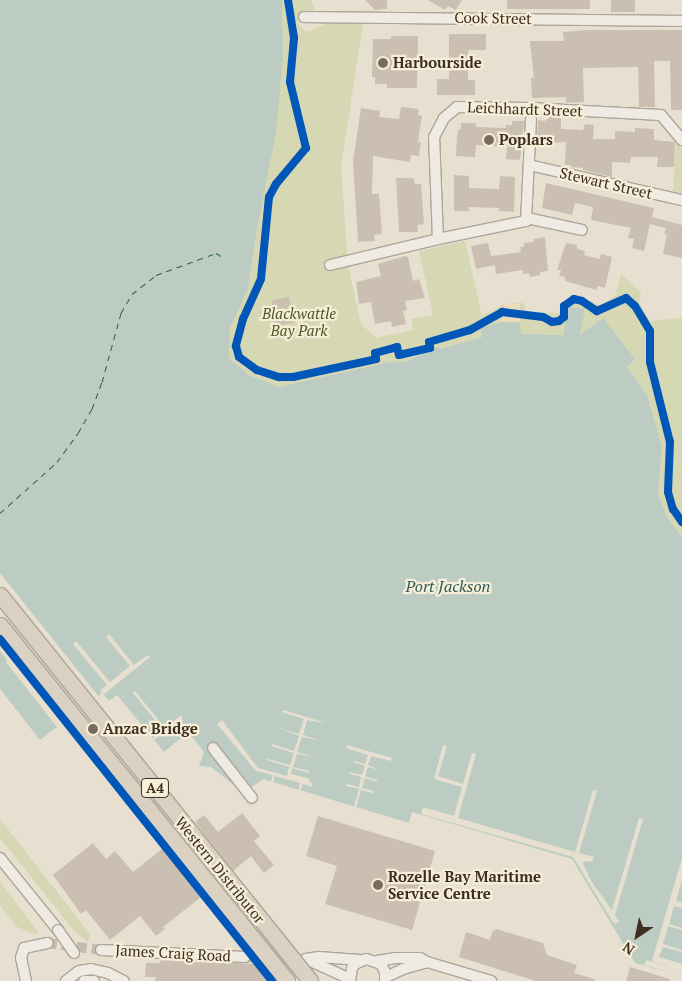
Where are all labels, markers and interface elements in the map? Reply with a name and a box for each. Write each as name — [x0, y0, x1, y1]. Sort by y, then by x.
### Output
street label: Cook Street — [454, 8, 532, 28]
place label: Harbourside — [393, 54, 482, 72]
marker: Harbourside — [377, 57, 389, 69]
street label: Leichhardt Street — [467, 98, 583, 120]
place label: Poplars — [499, 131, 553, 149]
marker: Poplars — [483, 134, 495, 146]
street label: Stewart Street — [558, 164, 654, 202]
park label: Blackwattle Bay Park — [262, 304, 336, 339]
water label: Port Jackson — [406, 576, 490, 596]
place label: Anzac Bridge — [103, 720, 198, 738]
marker: Anzac Bridge — [87, 723, 99, 735]
road number: A4 — [140, 776, 170, 800]
street label: Western Distributor — [171, 813, 269, 927]
place label: Rozelle Bay Maritime Service Centre — [388, 867, 541, 902]
marker: Rozelle Bay Maritime Service Centre — [372, 879, 384, 891]
north arrow — [612, 911, 662, 961]
text: N — [619, 938, 638, 960]
street label: James Craig Road — [115, 941, 231, 965]

